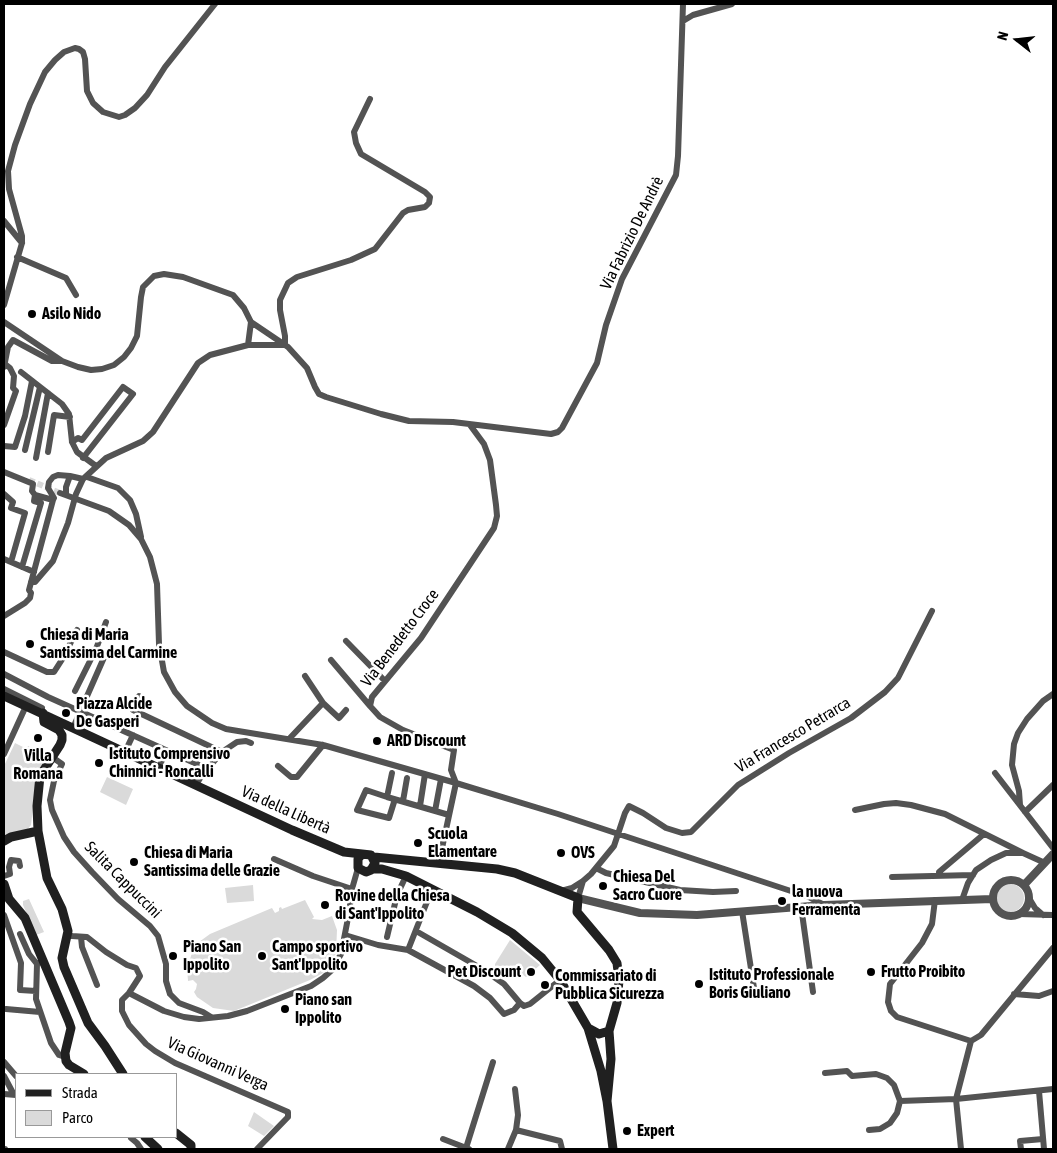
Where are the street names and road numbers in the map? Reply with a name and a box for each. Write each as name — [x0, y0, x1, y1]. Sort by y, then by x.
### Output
street label: Via Fabrizio De Andrè — [596, 173, 668, 293]
street label: Via Benedetto Croce — [357, 585, 443, 691]
street label: Via Francesco Petrarca — [732, 693, 854, 777]
street label: Via della Libertà — [239, 782, 333, 838]
street label: Salita Cappuccini — [81, 838, 165, 922]
street label: Via Giovanni Verga — [164, 1033, 272, 1095]

